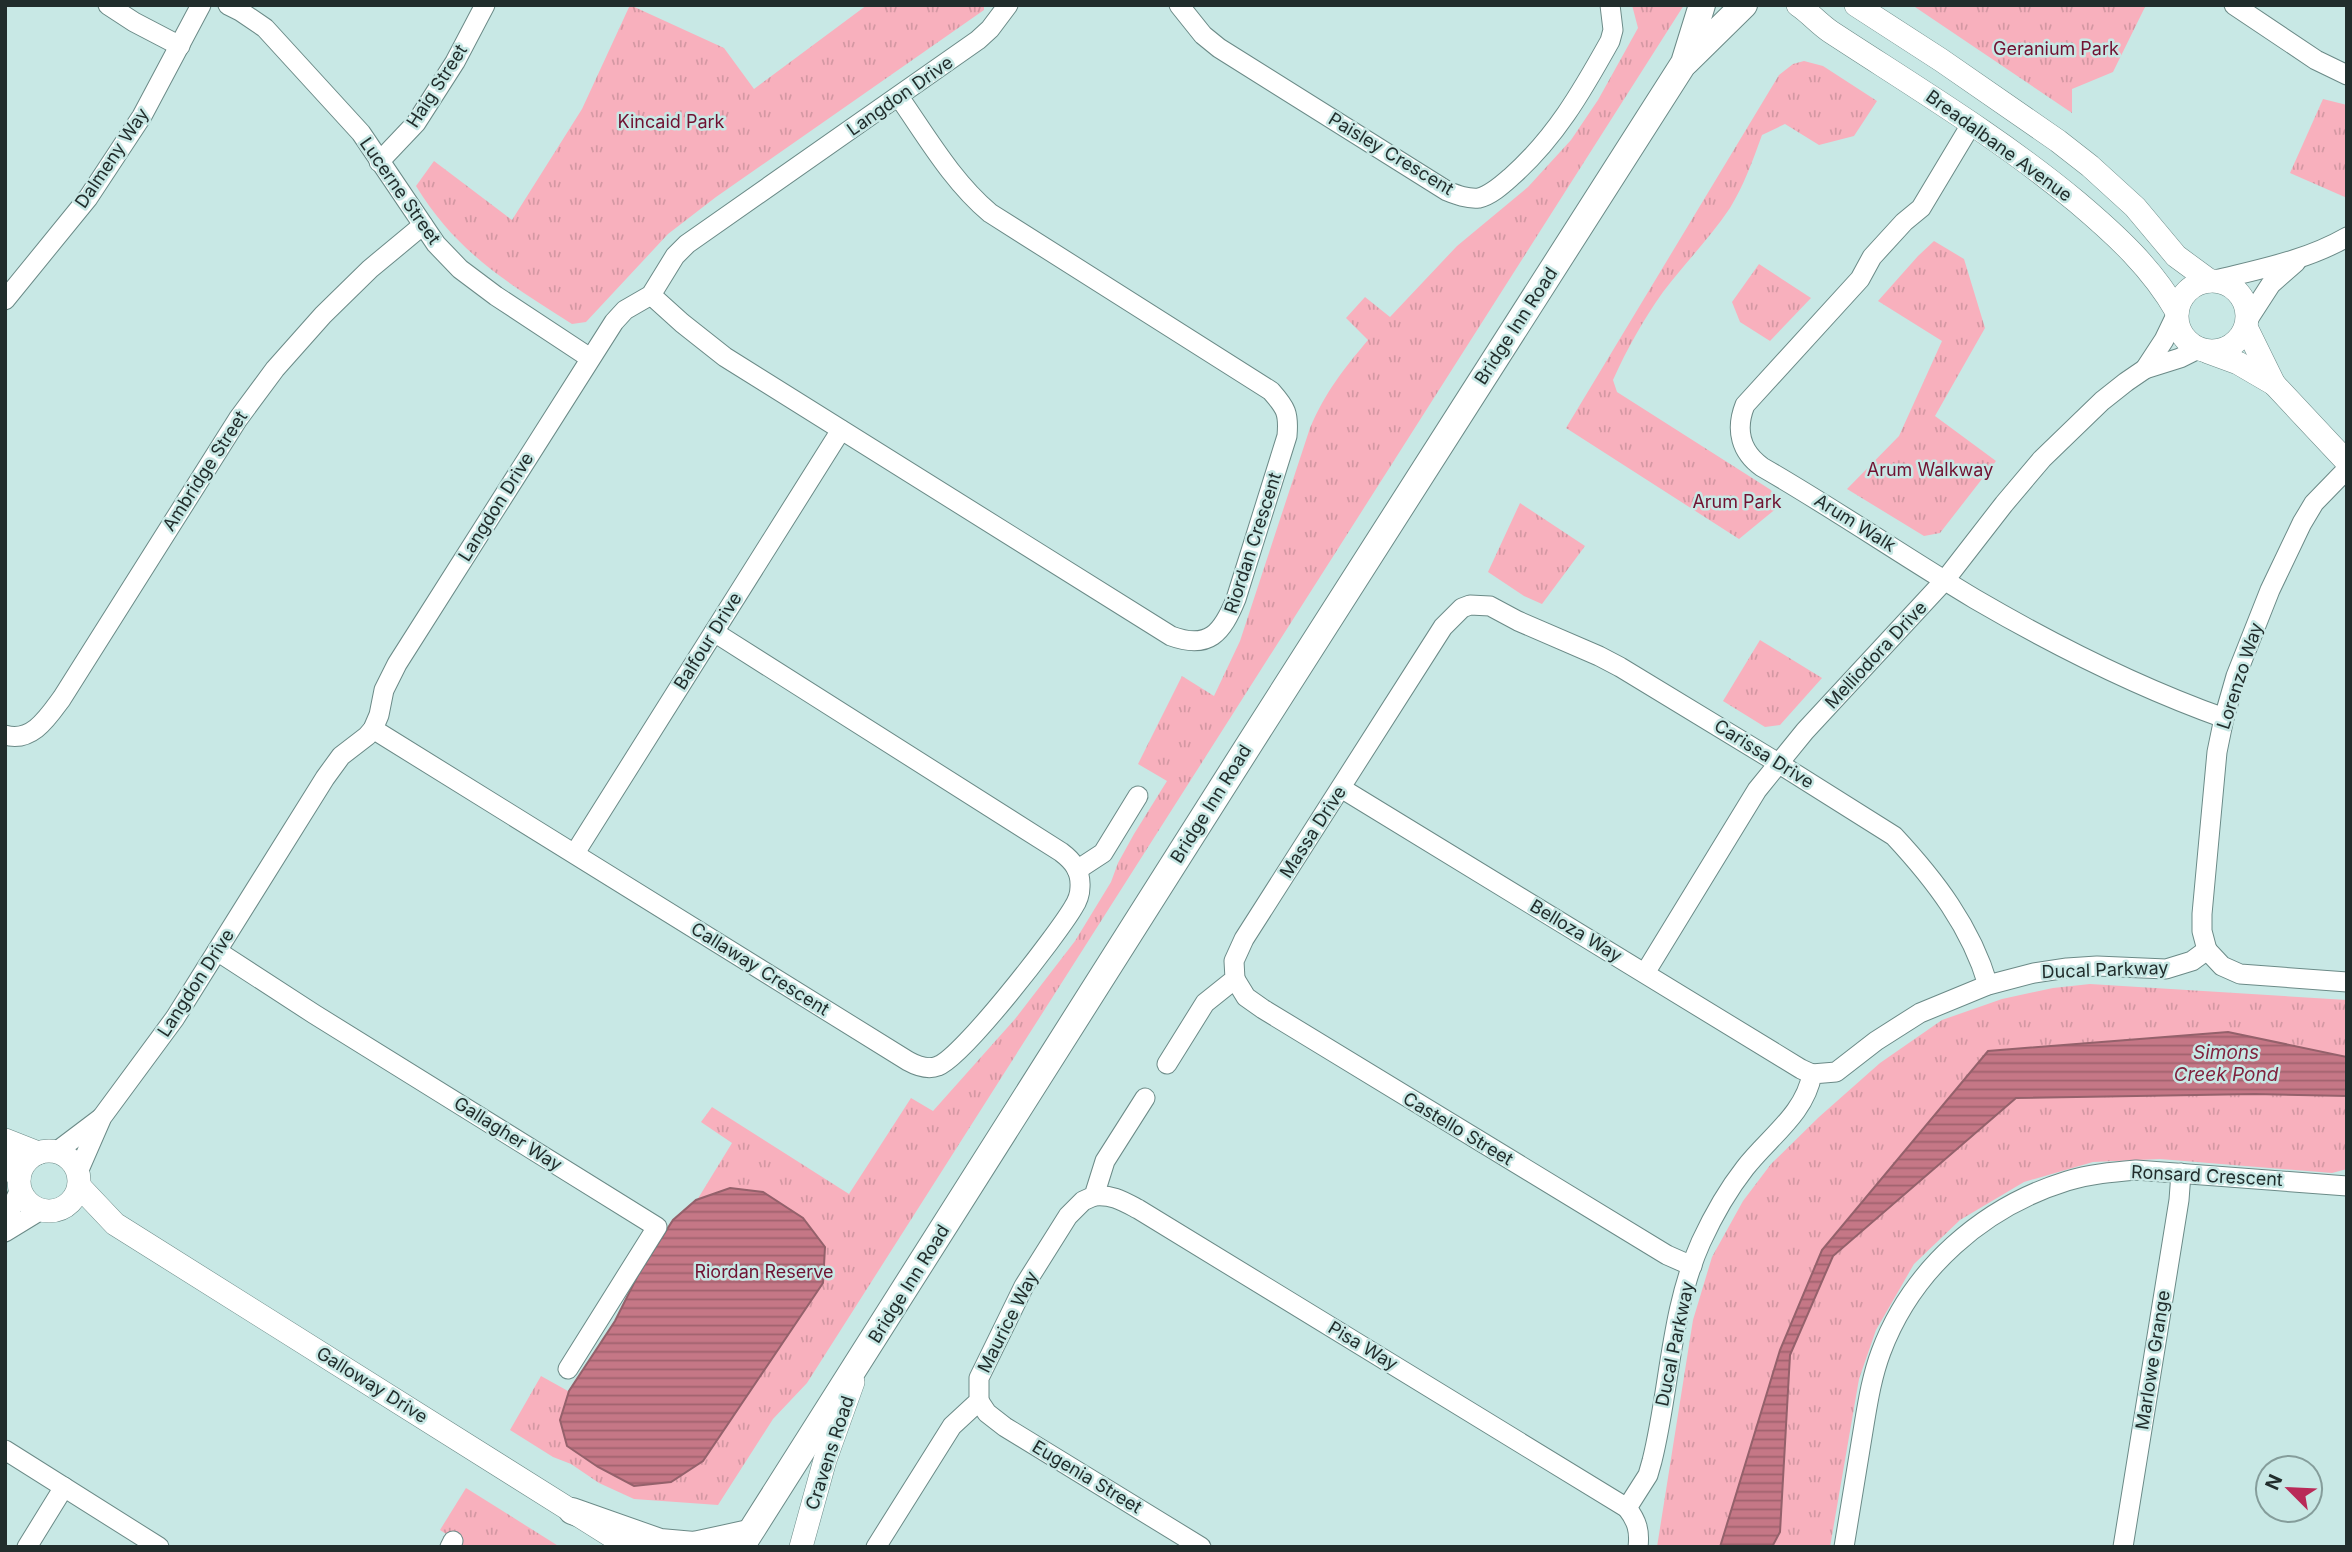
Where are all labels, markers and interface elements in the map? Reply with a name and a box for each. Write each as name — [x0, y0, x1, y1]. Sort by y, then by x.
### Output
park label: Geranium Park — [1993, 38, 2119, 59]
street label: Haig Street — [402, 40, 471, 131]
street label: Langdon Drive — [843, 51, 957, 140]
street label: Breadalbane Avenue — [1922, 86, 2076, 206]
street label: Dalmeny Way — [70, 104, 153, 212]
street label: Paisley Crescent — [1325, 108, 1458, 199]
park label: Kincaid Park — [618, 111, 725, 132]
street label: Lucerne Street — [356, 133, 445, 248]
street label: Bridge Inn Road — [1470, 263, 1561, 388]
street label: Ambridge Street — [158, 407, 251, 535]
street label: Langdon Drive — [454, 449, 537, 565]
park label: Arum Walkway — [1867, 459, 1993, 480]
street label: Riordan Crescent — [1220, 470, 1285, 616]
street label: Arum Walk — [1811, 489, 1900, 556]
park label: Arum Park — [1692, 491, 1782, 512]
street label: Balfour Drive — [669, 588, 746, 693]
street label: Melliodora Drive — [1821, 597, 1931, 713]
street label: Lorenzo Way — [2212, 620, 2267, 732]
street label: Carissa Drive — [1711, 715, 1818, 793]
street label: Bridge Inn Road — [1166, 741, 1255, 867]
street label: Massa Drive — [1275, 782, 1350, 882]
street label: Belloza Way — [1527, 895, 1626, 966]
street label: Callaway Crescent — [687, 918, 833, 1020]
street label: Langdon Drive — [153, 925, 238, 1041]
street label: Ducal Parkway — [2041, 957, 2169, 982]
water label: Simons Creek Pond — [2174, 1041, 2279, 1086]
street label: Castello Street — [1400, 1088, 1517, 1170]
street label: Gallagher Way — [450, 1092, 566, 1175]
street label: Ronsard Crescent — [2131, 1161, 2284, 1190]
street label: Bridge Inn Road — [864, 1221, 953, 1347]
park label: Riordan Reserve — [694, 1261, 834, 1282]
street label: Maurice Way — [973, 1268, 1042, 1376]
street label: Ducal Parkway — [1651, 1280, 1698, 1408]
street label: Marlowe Grange — [2131, 1289, 2174, 1431]
street label: Pisa Way — [1325, 1317, 1402, 1374]
street label: Galloway Drive — [313, 1342, 432, 1427]
street label: Cravens Road — [801, 1393, 858, 1513]
street label: Eugenia Street — [1029, 1436, 1146, 1518]
north arrow — [2254, 1454, 2324, 1524]
text: N — [2260, 1471, 2287, 1494]

